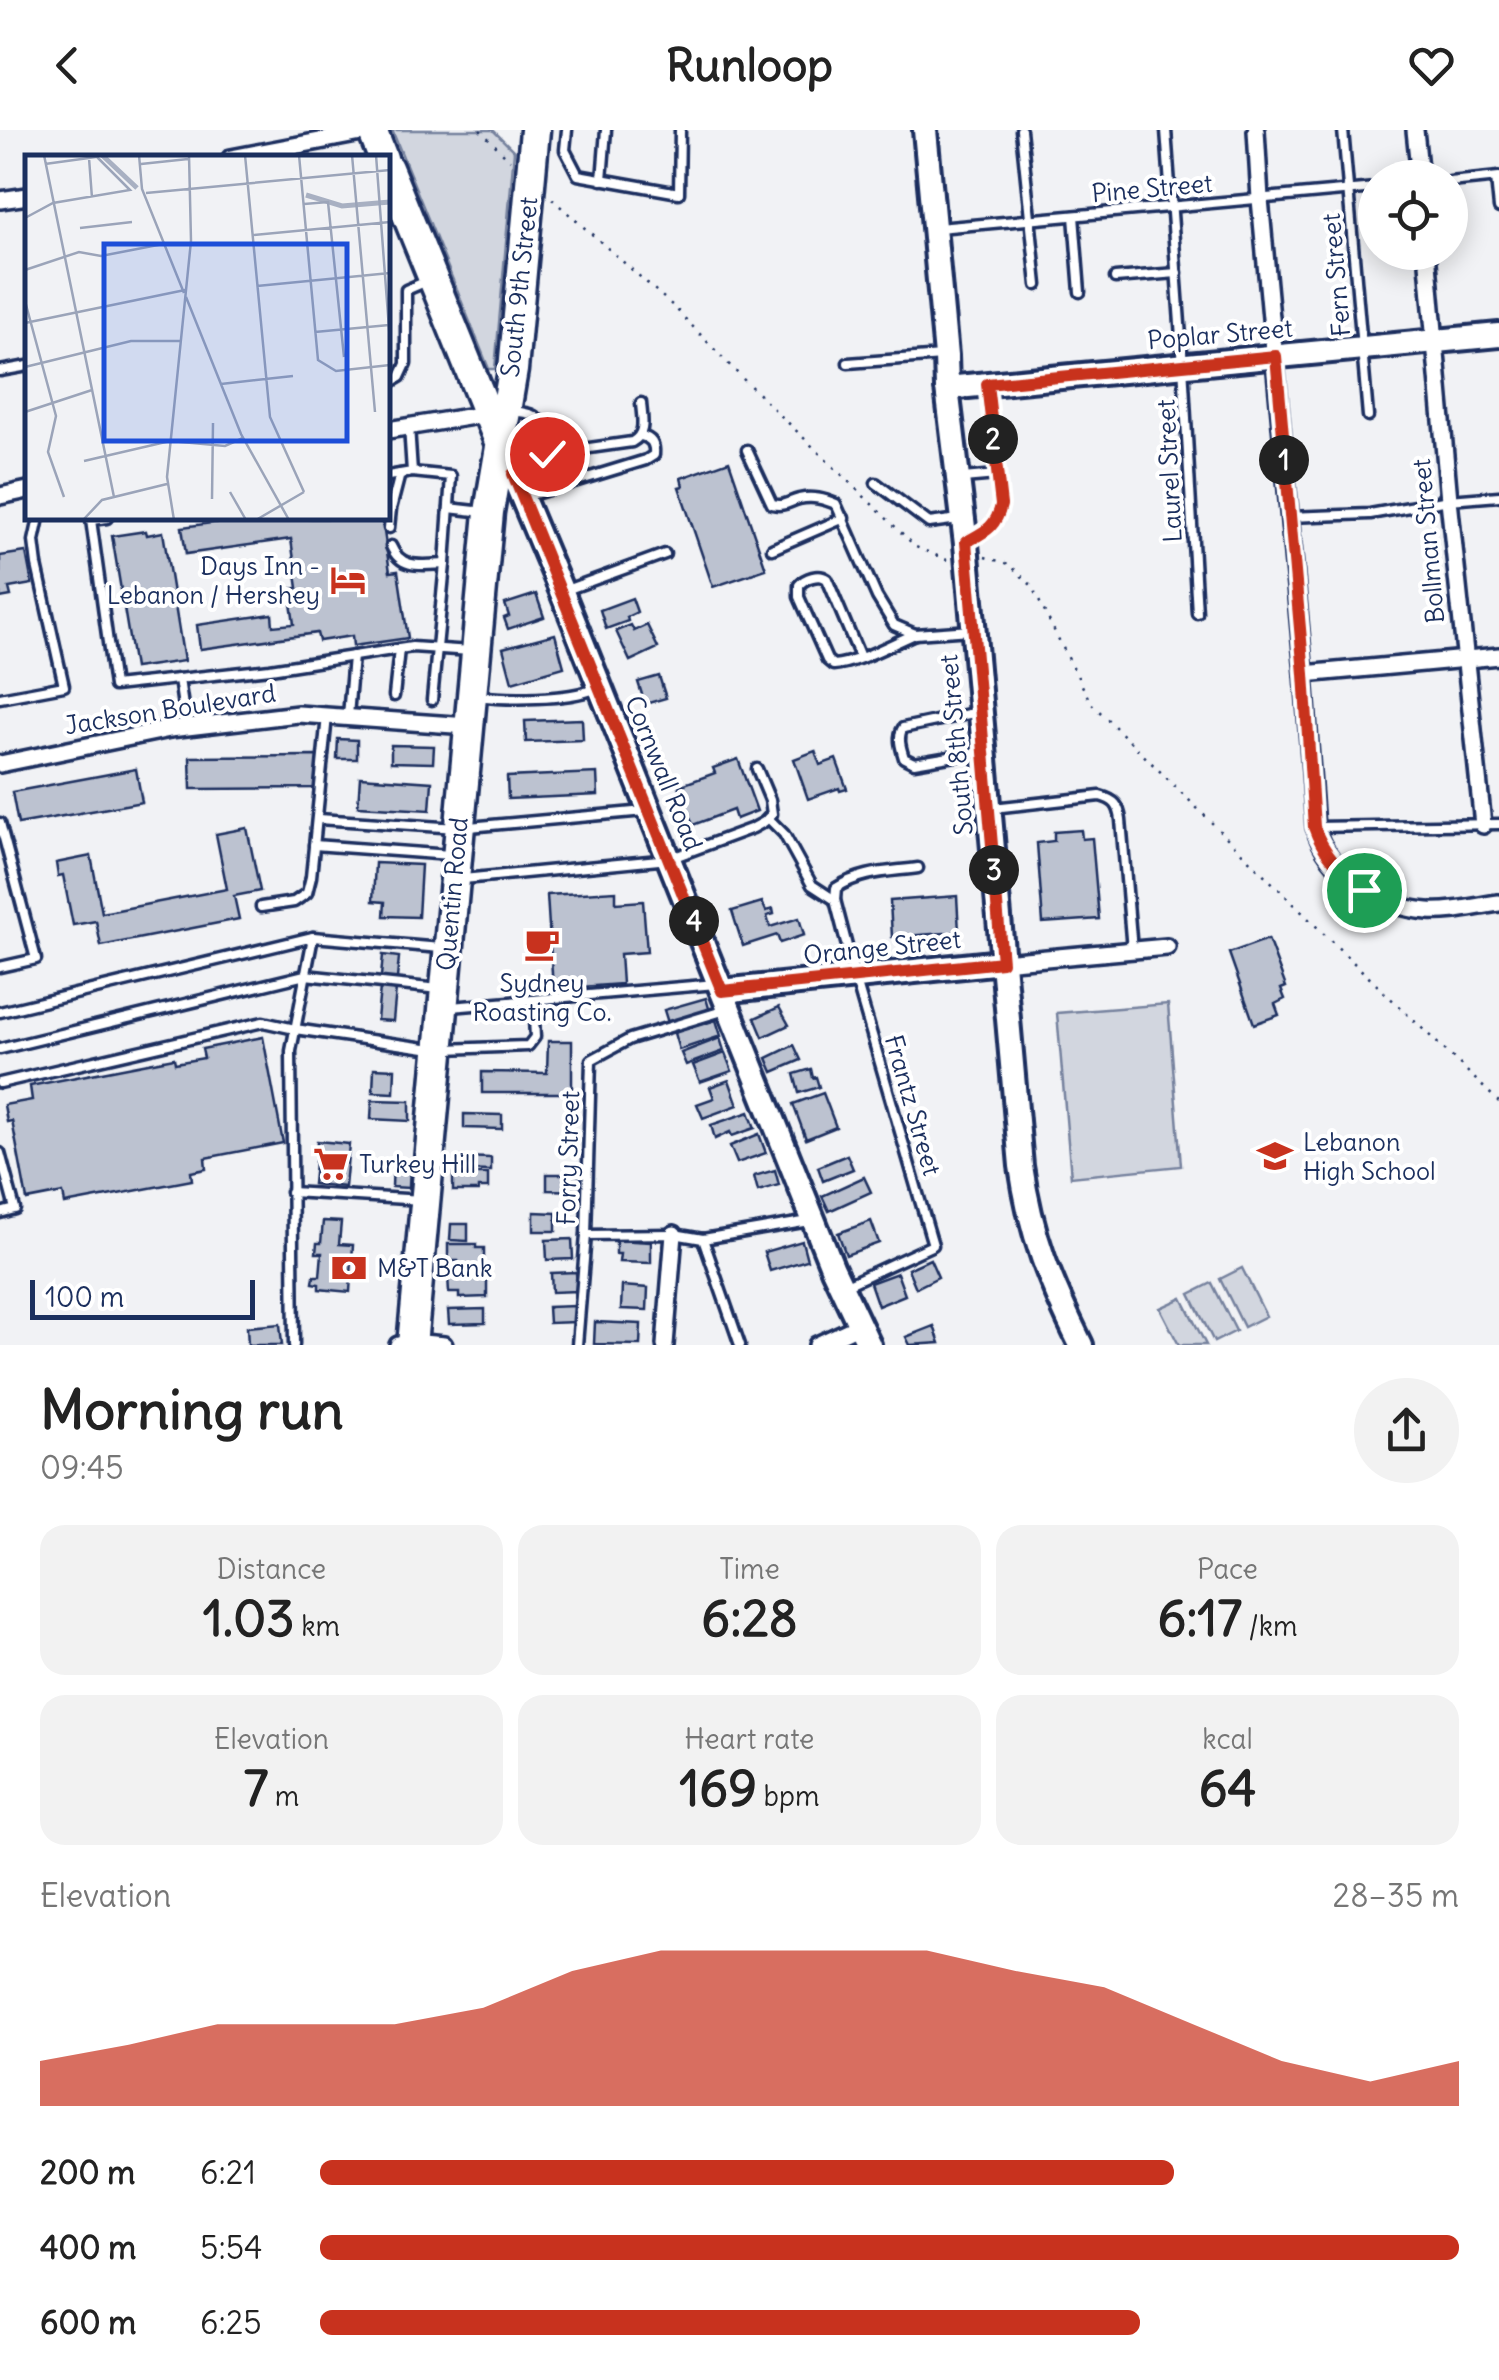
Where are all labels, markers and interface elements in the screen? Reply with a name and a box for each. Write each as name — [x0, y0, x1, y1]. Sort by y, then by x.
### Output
text: Runloop — [666, 37, 833, 93]
icon: back — [40, 38, 95, 93]
icon: heart — [1404, 38, 1459, 93]
inset map — [25, 155, 390, 520]
map controls — [1358, 160, 1468, 270]
button: locate — [1358, 160, 1468, 270]
street label: Pine Street — [1090, 167, 1214, 209]
street label: South 9th Street — [494, 195, 544, 379]
street label: Fern Street — [1315, 212, 1357, 338]
street label: Poplar Street — [1146, 312, 1294, 356]
street label: Laurel Street — [1149, 399, 1189, 543]
pin — [505, 412, 590, 497]
pin: 2 — [968, 414, 1018, 464]
text: 2 — [985, 421, 1001, 457]
icon: check — [520, 427, 575, 482]
pin: 1 — [1259, 435, 1309, 485]
text: 1 — [1278, 442, 1290, 478]
street label: Bollman Street — [1405, 457, 1451, 625]
place label: Days Inn - Lebanon / Hershey — [107, 550, 320, 611]
hotel icon: Days Inn - Lebanon / Hershey — [329, 561, 367, 599]
street label: South 8th Street — [932, 653, 980, 837]
street label: Jackson Boulevard — [62, 677, 278, 741]
street label: Cornwall Road — [618, 691, 710, 855]
street label: Quentin Road — [429, 816, 475, 972]
pin: 3 — [969, 845, 1019, 895]
pin — [1322, 848, 1407, 933]
text: 3 — [986, 852, 1002, 888]
icon: arrive — [1337, 863, 1392, 918]
pin: 4 — [669, 896, 719, 946]
text: 4 — [686, 903, 702, 939]
street label: Orange Street — [802, 923, 962, 971]
cafe icon: Sydney Roasting Co. — [523, 925, 561, 963]
place label: Sydney Roasting Co. — [472, 967, 612, 1028]
street label: Frantz Street — [878, 1031, 948, 1179]
street label: Forry Street — [550, 1090, 586, 1226]
place label: Lebanon High School — [1303, 1126, 1436, 1187]
school or university icon: Lebanon High School — [1256, 1137, 1294, 1175]
supermarket icon: Turkey Hill — [312, 1145, 350, 1183]
place label: Turkey Hill — [359, 1148, 476, 1180]
bank icon: M&T Bank — [330, 1249, 368, 1287]
place label: M&T Bank — [377, 1252, 493, 1284]
scale bar — [30, 1275, 255, 1320]
text: 100 m — [45, 1279, 124, 1315]
text: Morning run — [40, 1375, 344, 1444]
button: share — [1354, 1378, 1459, 1483]
text: 09:45 — [40, 1447, 124, 1488]
text: Distance — [217, 1551, 326, 1587]
text: Time — [719, 1551, 780, 1587]
text: Pace — [1197, 1551, 1258, 1587]
text: 1.03 — [203, 1587, 294, 1650]
text: 6:28 — [701, 1587, 798, 1650]
text: 6:17 — [1157, 1587, 1242, 1650]
text: km — [294, 1608, 340, 1644]
text: /km — [1242, 1608, 1298, 1644]
text: Elevation — [214, 1721, 329, 1757]
text: Heart rate — [685, 1721, 814, 1757]
text: kcal — [1202, 1721, 1253, 1757]
text: 7 — [244, 1757, 268, 1820]
text: 169 — [679, 1757, 757, 1820]
text: 64 — [1199, 1757, 1256, 1820]
text: m — [268, 1778, 299, 1814]
text: bpm — [757, 1778, 820, 1814]
text: Elevation — [40, 1875, 171, 1916]
text: 28–35 m — [1333, 1875, 1459, 1916]
text: 200 m — [40, 2152, 135, 2193]
text: 6:21 — [200, 2152, 256, 2193]
text: 400 m — [40, 2227, 136, 2268]
text: 5:54 — [200, 2227, 263, 2268]
text: 600 m — [40, 2302, 136, 2343]
text: 6:25 — [200, 2302, 262, 2343]

